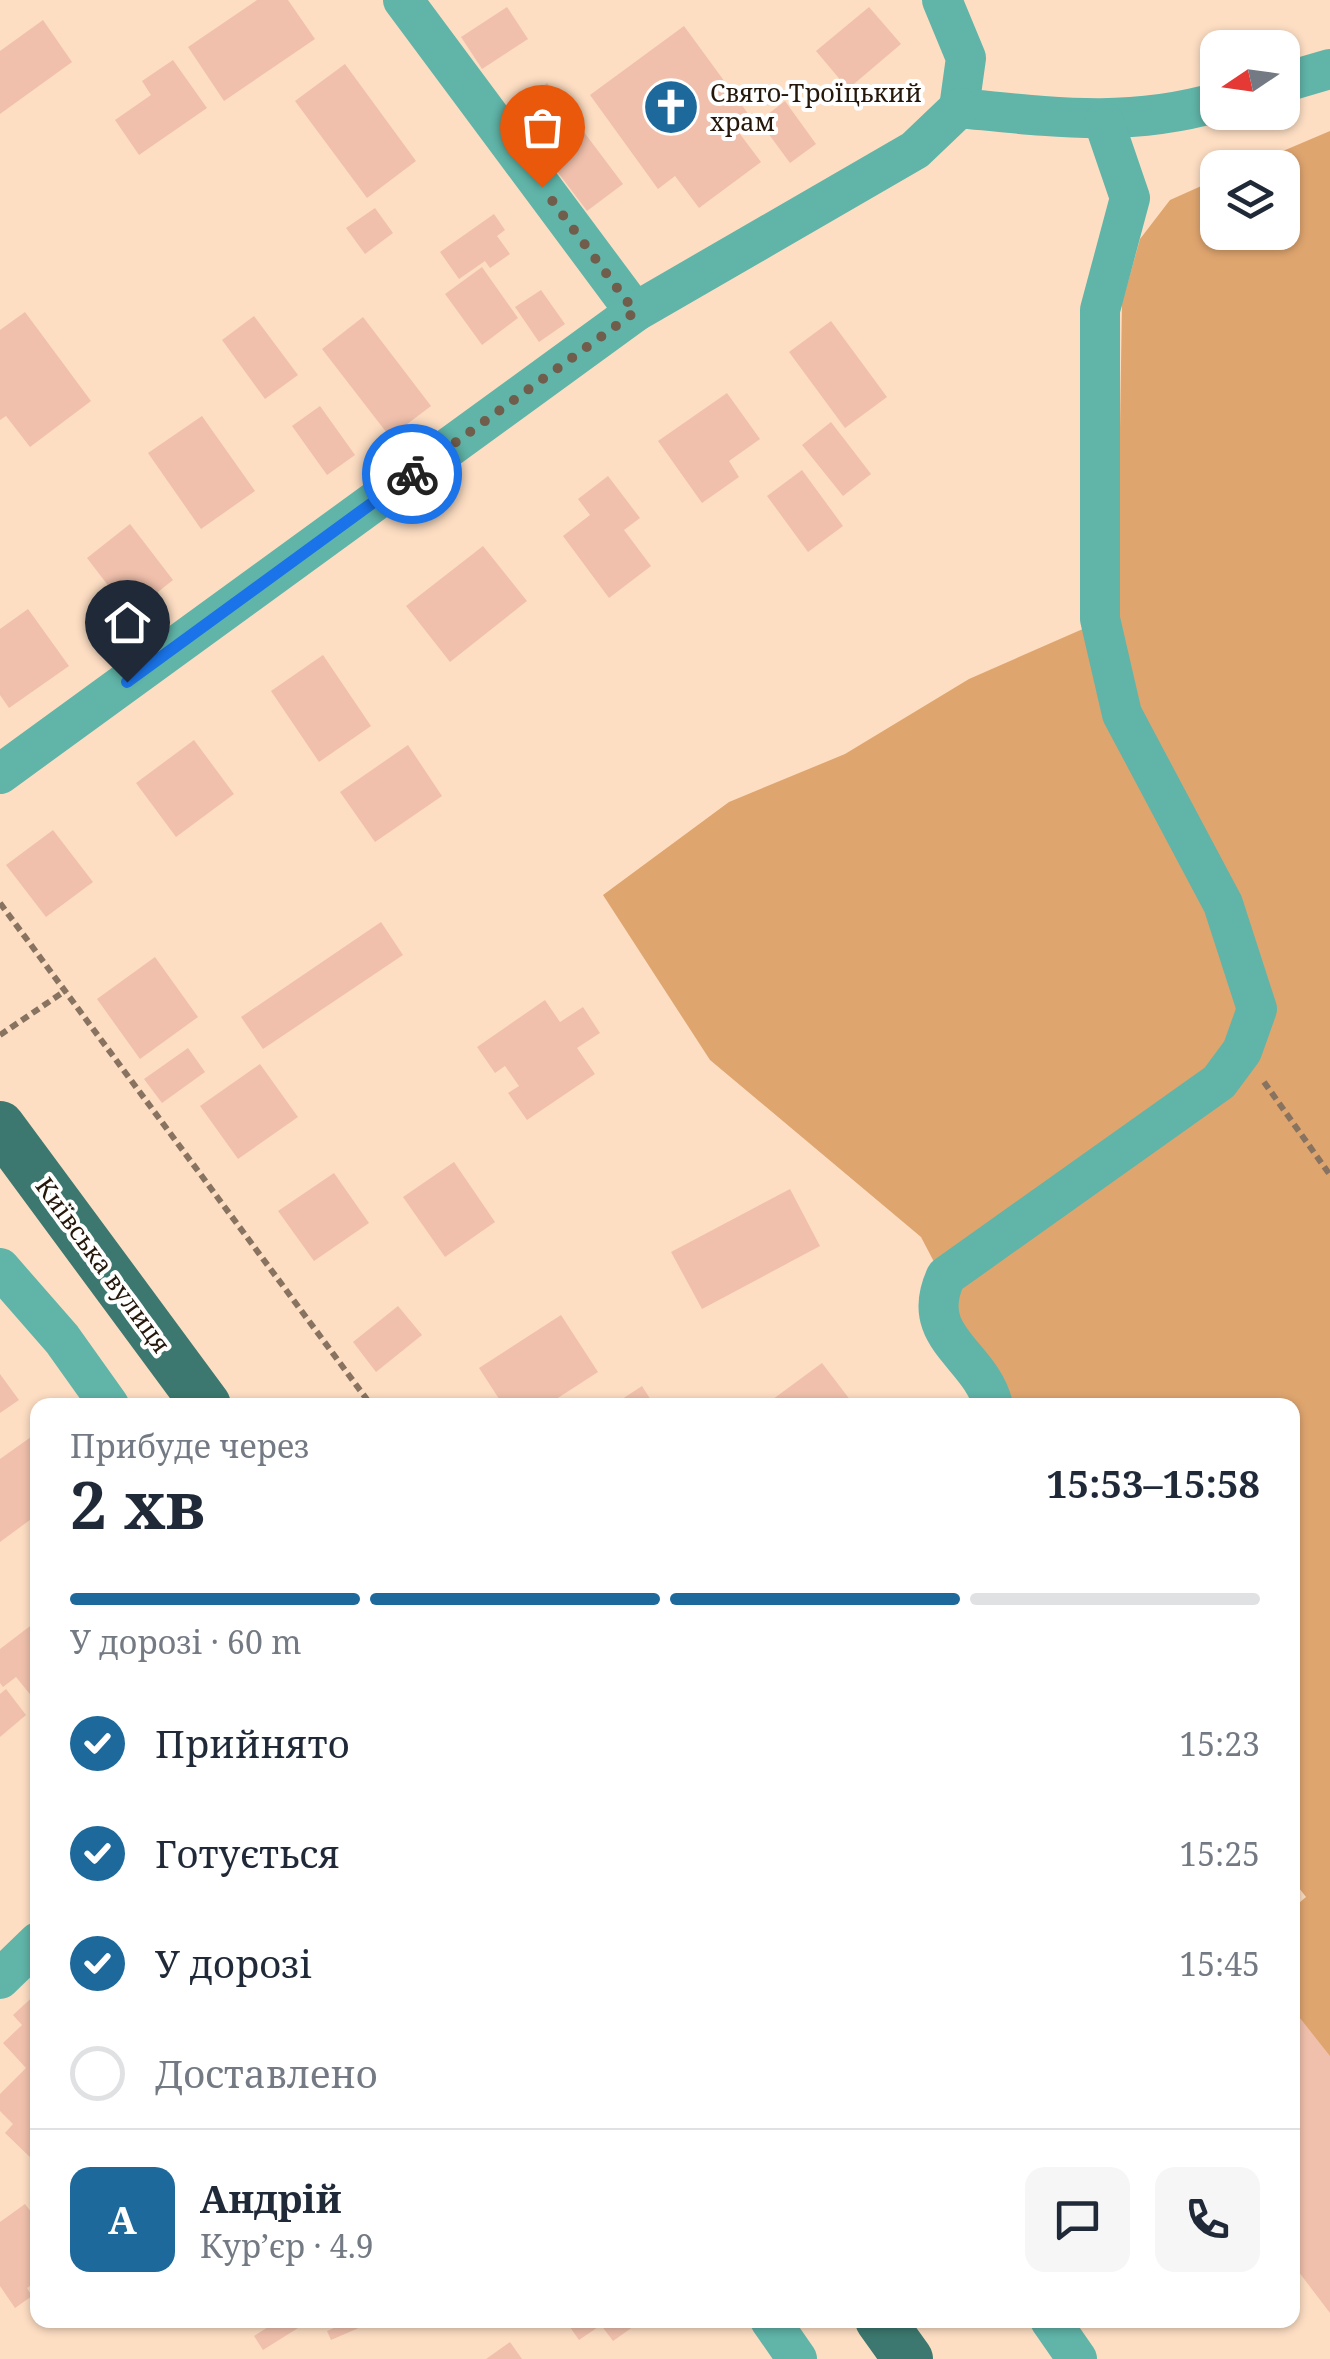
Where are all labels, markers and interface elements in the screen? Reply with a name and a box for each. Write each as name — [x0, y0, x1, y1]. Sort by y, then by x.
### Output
north arrow — [1200, 30, 1300, 130]
map controls — [1200, 30, 1300, 250]
place label: Свято-Троїцький храм — [710, 75, 922, 138]
church icon: Свято-Троїцький храм — [641, 77, 701, 137]
pin — [500, 85, 585, 188]
icon: bag — [515, 100, 570, 155]
button: layers — [1200, 150, 1300, 250]
courier — [362, 424, 462, 524]
icon: bike — [385, 447, 440, 502]
pin — [85, 580, 170, 683]
icon: home — [100, 595, 155, 650]
street label: Київська вулиця — [29, 1170, 179, 1359]
text: Прибуде через — [70, 1424, 309, 1467]
text: 15:53–15:58 — [1046, 1457, 1260, 1509]
text: 2 хв — [70, 1460, 205, 1548]
text: У дорозі · 60 m — [70, 1620, 301, 1663]
icon: check — [70, 1716, 125, 1771]
text: Прийнято — [155, 1717, 350, 1769]
text: 15:23 — [1179, 1722, 1260, 1765]
icon: check — [70, 1826, 125, 1881]
text: Готується — [155, 1827, 340, 1879]
text: 15:25 — [1179, 1832, 1260, 1875]
icon: check — [70, 1936, 125, 1991]
text: У дорозі — [155, 1937, 312, 1989]
text: 15:45 — [1179, 1942, 1260, 1985]
text: Доставлено — [155, 2047, 378, 2099]
button: chat — [1025, 2167, 1130, 2272]
button: phone — [1155, 2167, 1260, 2272]
text: Андрій — [200, 2172, 342, 2224]
text: А — [108, 2193, 137, 2245]
text: Кур’єр · 4.9 — [200, 2224, 374, 2267]

